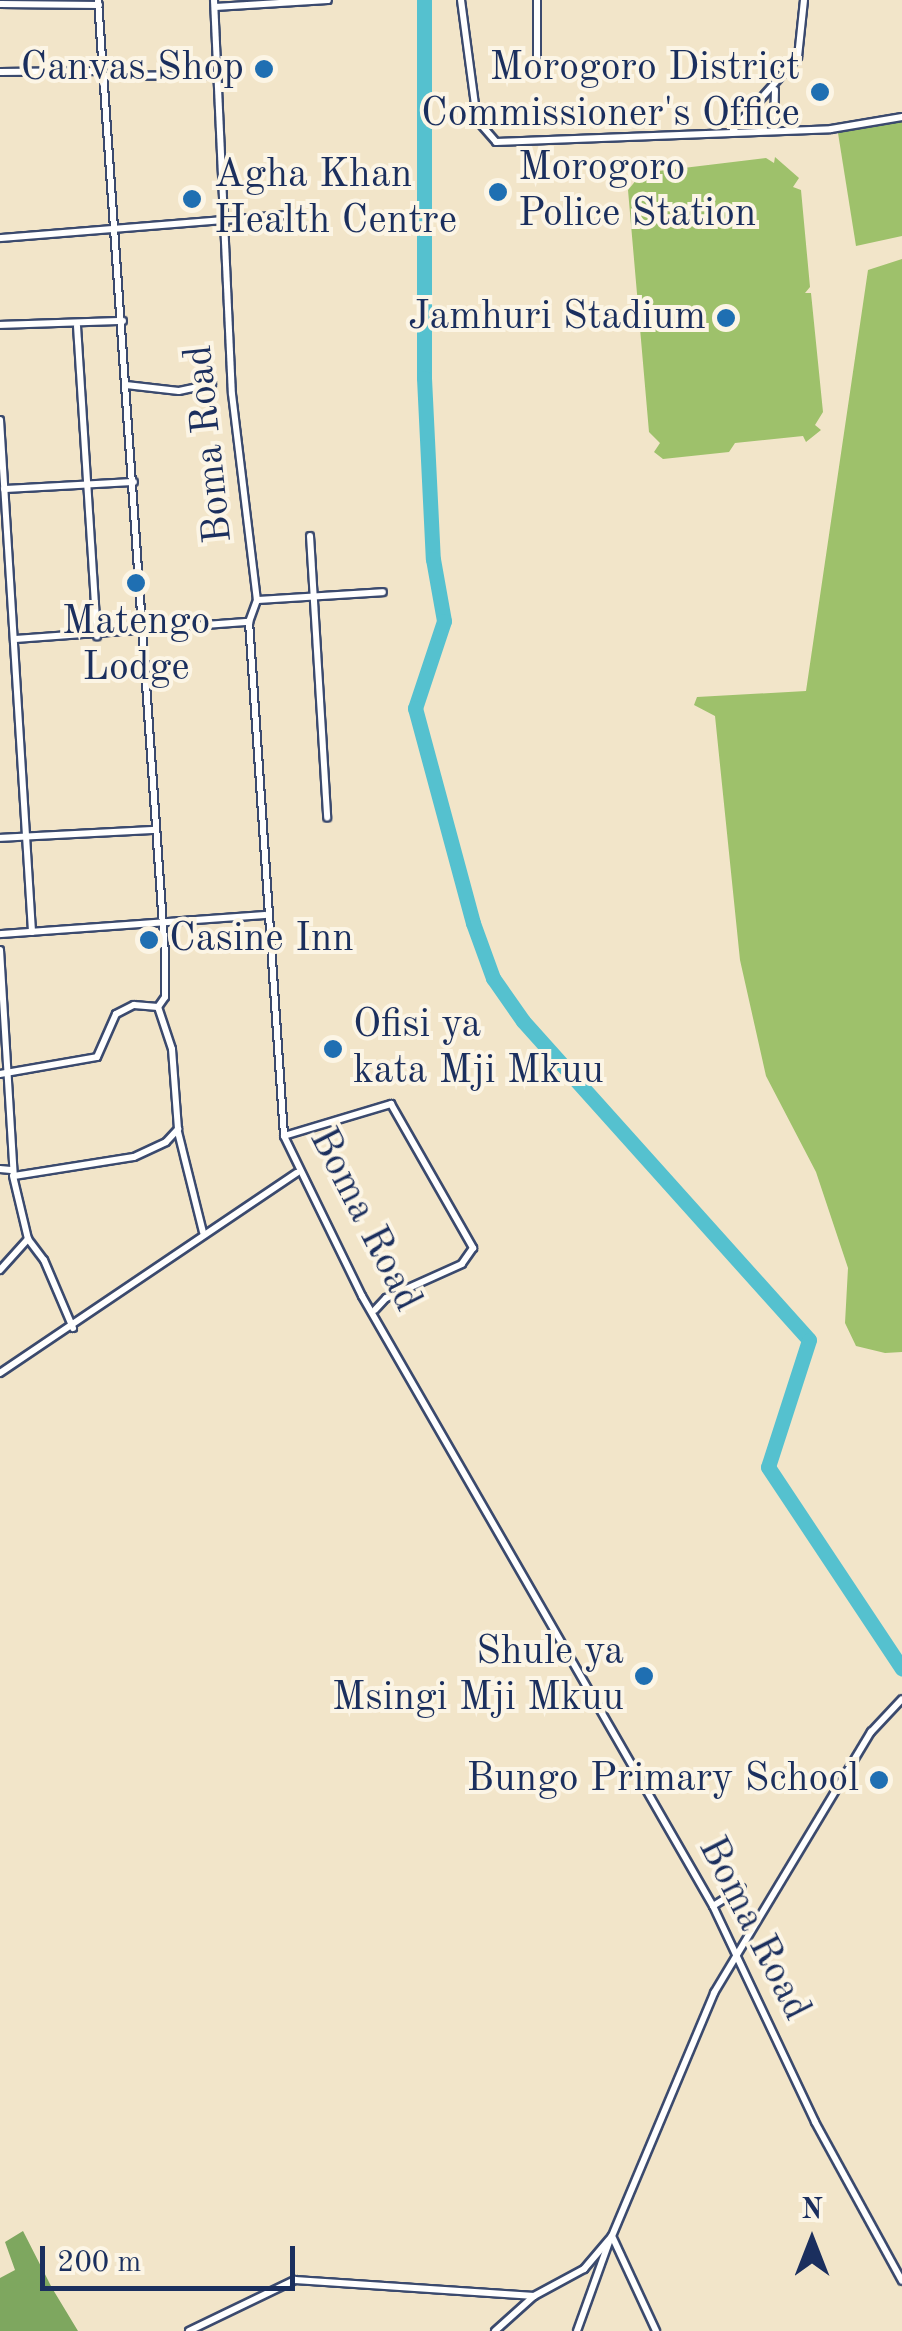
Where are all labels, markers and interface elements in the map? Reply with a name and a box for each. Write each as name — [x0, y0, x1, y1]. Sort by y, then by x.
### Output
place label: Canvas Shop — [20, 45, 244, 93]
place label: Morogoro District Commissioner's Office — [421, 45, 800, 139]
marker: Canvas Shop — [253, 58, 275, 80]
marker: Morogoro District Commissioner's Office — [809, 81, 831, 103]
place label: Morogoro Police Station — [518, 145, 756, 239]
place label: Agha Khan Health Centre — [214, 152, 457, 246]
marker: Morogoro Police Station — [487, 181, 509, 203]
marker: Agha Khan Health Centre — [179, 186, 205, 212]
place label: Jamhuri Stadium — [408, 294, 706, 342]
marker: Jamhuri Stadium — [715, 307, 737, 329]
street label: Boma Road — [176, 342, 244, 546]
marker: Matengo Lodge — [125, 572, 147, 594]
place label: Matengo Lodge — [62, 599, 210, 693]
place label: Casine Inn — [169, 916, 354, 964]
marker: Casine Inn — [138, 929, 160, 951]
place label: Ofisi ya kata Mji Mkuu — [353, 1002, 604, 1096]
marker: Ofisi ya kata Mji Mkuu — [322, 1038, 344, 1060]
street label: Boma Road — [297, 1120, 431, 1320]
place label: Shule ya Msingi Mji Mkuu — [332, 1629, 624, 1723]
marker: Shule ya Msingi Mji Mkuu — [633, 1665, 655, 1687]
place label: Bungo Primary School — [467, 1756, 859, 1804]
marker: Bungo Primary School — [868, 1769, 890, 1791]
street label: Boma Road — [686, 1829, 820, 2029]
north arrow — [762, 2191, 862, 2291]
text: N — [801, 2197, 823, 2225]
scale bar — [45, 2226, 300, 2288]
text: 200 m — [57, 2248, 141, 2278]

